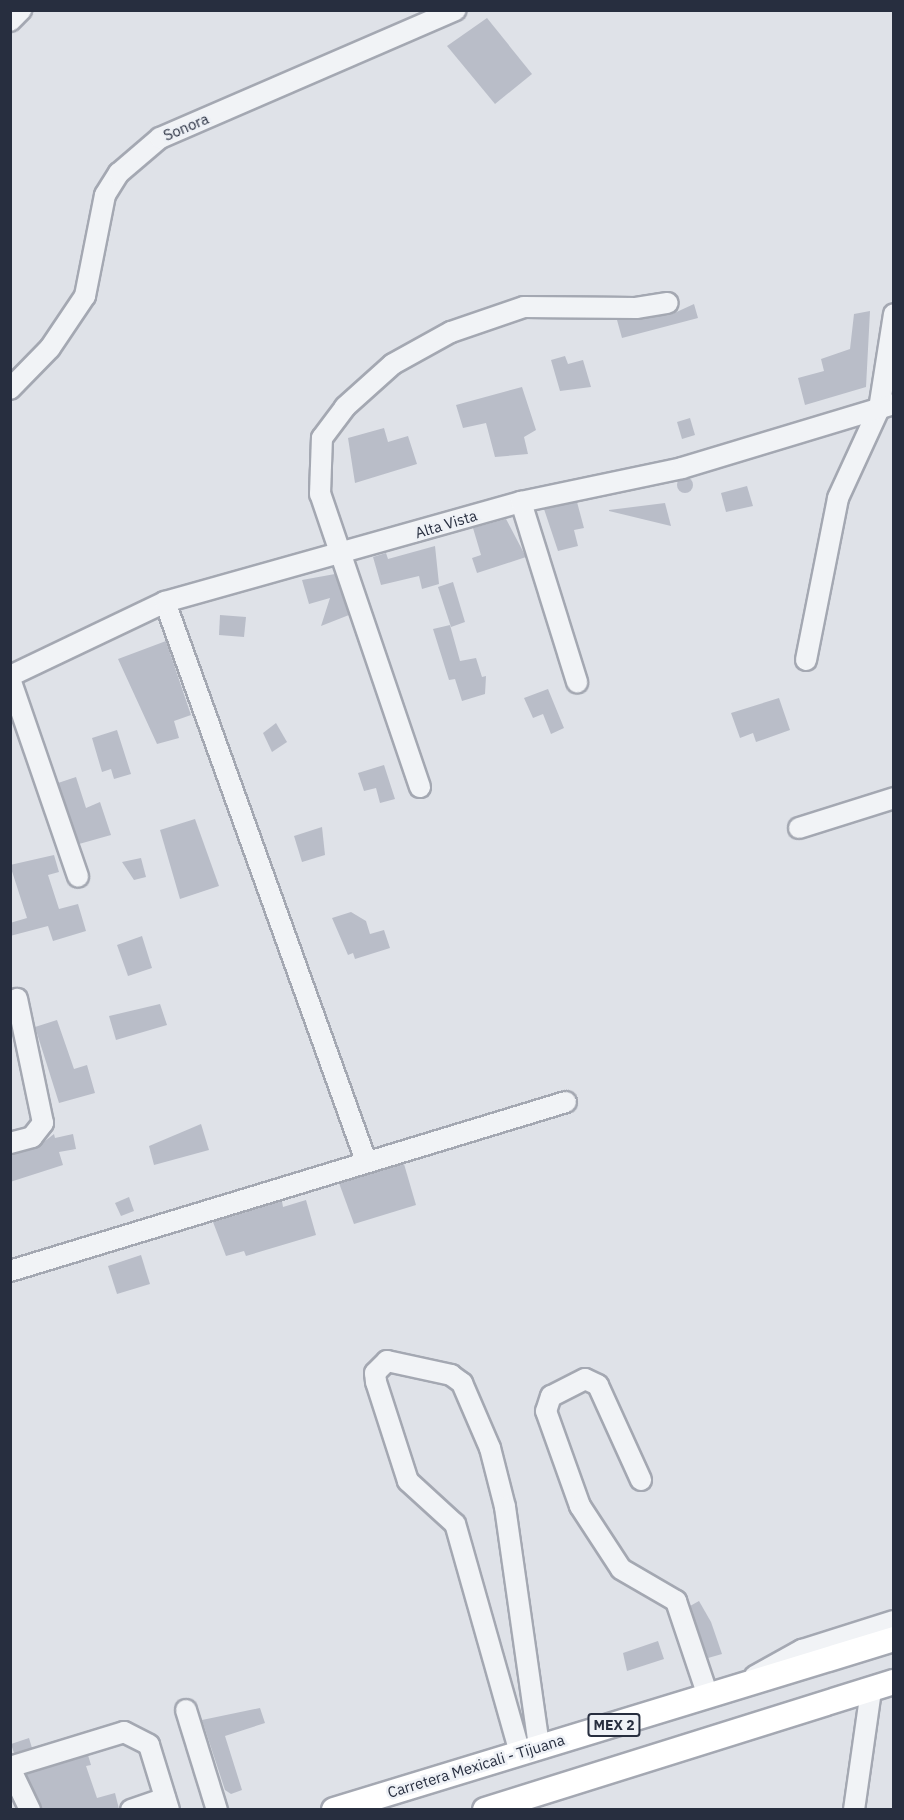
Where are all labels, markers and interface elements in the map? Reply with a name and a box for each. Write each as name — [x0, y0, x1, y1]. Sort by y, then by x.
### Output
street label: Sonora — [161, 109, 211, 145]
street label: Alta Vista — [413, 506, 479, 542]
road number: MEX 2 — [587, 1714, 641, 1736]
street label: Carretera Mexicali - Tijuana — [385, 1730, 567, 1802]

